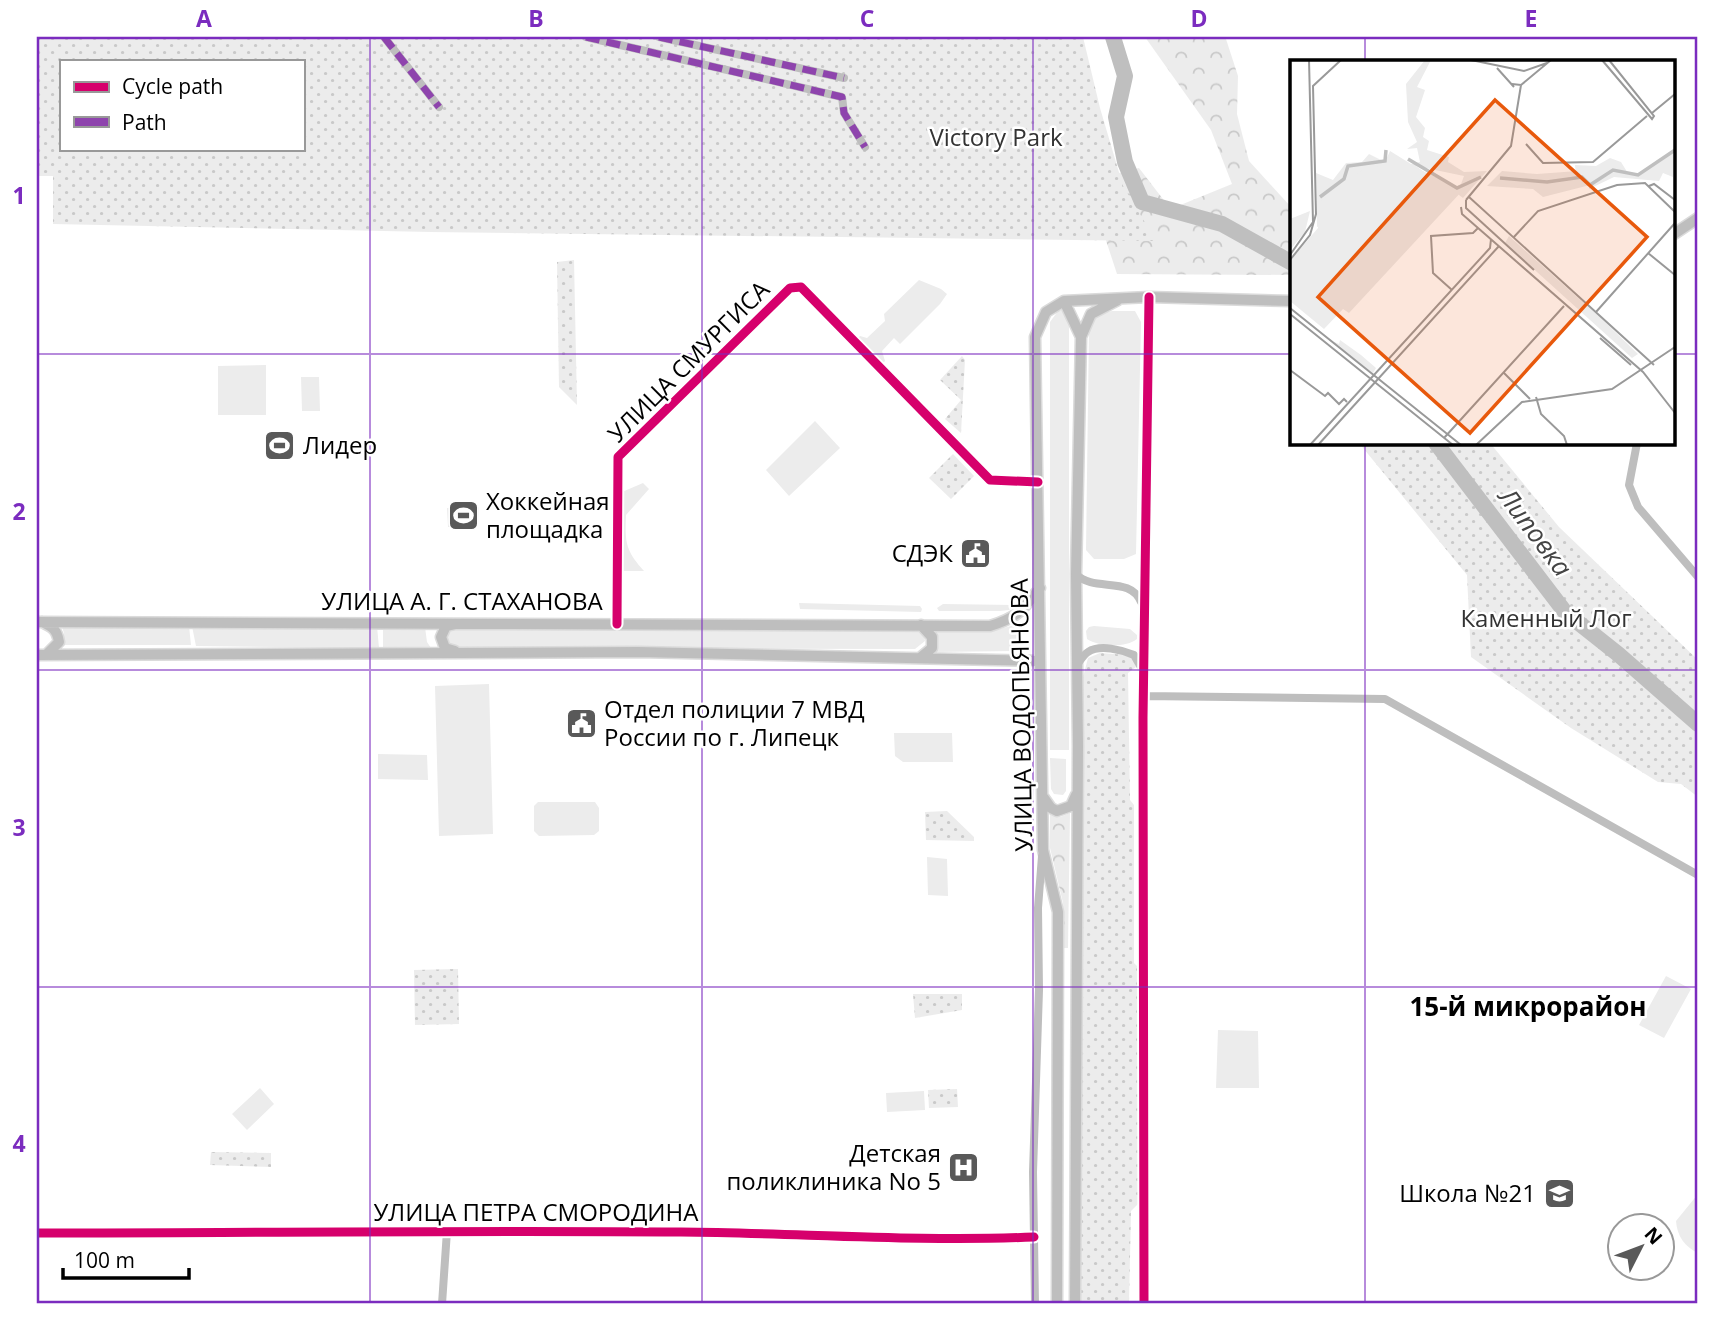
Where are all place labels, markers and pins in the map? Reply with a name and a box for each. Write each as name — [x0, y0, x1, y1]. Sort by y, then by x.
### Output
place label: Лидер — [303, 428, 377, 461]
sports icon: Лидер — [263, 429, 297, 463]
place label: Хоккейная площадка — [486, 484, 610, 545]
sports icon: Хоккейная площадка — [446, 499, 480, 533]
place label: СДЭК — [892, 536, 953, 569]
public building icon: СДЭК — [959, 537, 993, 571]
place label: Отдел полиции 7 МВД России по г. Липецк — [604, 692, 865, 753]
public building icon: Отдел полиции 7 МВД России по г. Липецк — [564, 707, 598, 741]
place label: Детская поликлиника No 5 — [726, 1136, 941, 1197]
hospital icon: Детская поликлиника No 5 — [947, 1151, 981, 1185]
place label: Школа №21 — [1399, 1176, 1536, 1209]
school or university icon: Школа №21 — [1542, 1177, 1576, 1211]

